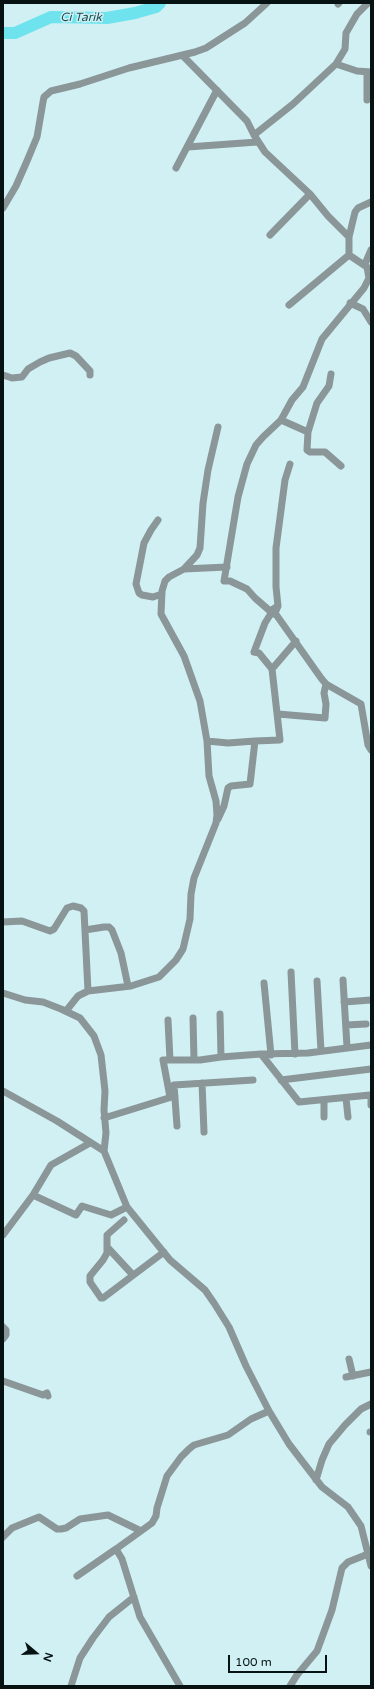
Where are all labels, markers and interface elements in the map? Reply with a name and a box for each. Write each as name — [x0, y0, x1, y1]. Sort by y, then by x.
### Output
water label: Ci Tarik — [60, 11, 102, 25]
north arrow — [16, 1633, 56, 1673]
scale bar — [230, 1647, 329, 1673]
text: N — [40, 1651, 55, 1663]
text: 100 m — [235, 1655, 272, 1669]

